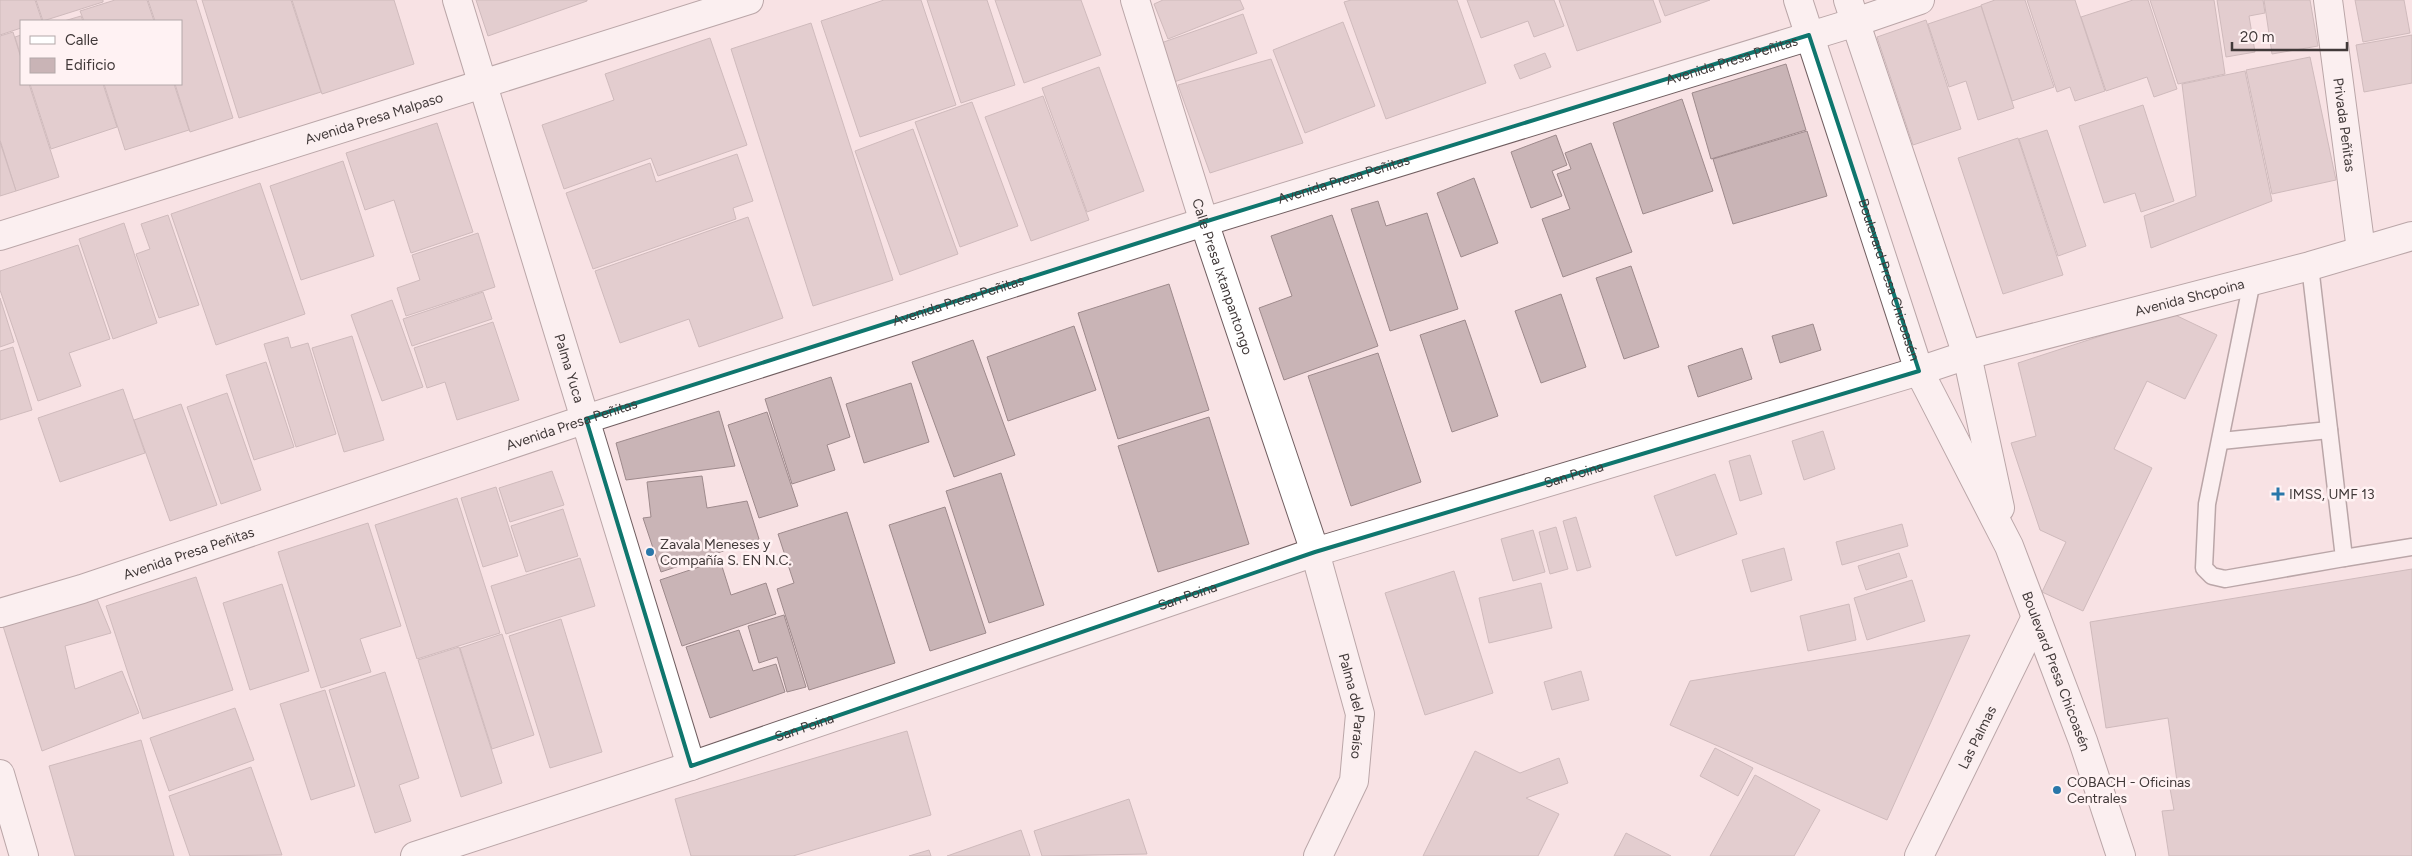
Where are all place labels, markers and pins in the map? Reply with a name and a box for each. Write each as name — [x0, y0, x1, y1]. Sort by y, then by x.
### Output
place label: IMSS, UMF 13 — [2289, 486, 2375, 503]
marker: IMSS, UMF 13 — [2271, 487, 2285, 501]
place label: Zavala Meneses y Compañía S. EN N.C. — [660, 536, 792, 569]
marker: Zavala Meneses y Compañía S. EN N.C. — [644, 546, 656, 558]
place label: COBACH - Oficinas Centrales — [2067, 774, 2191, 807]
marker: COBACH - Oficinas Centrales — [2051, 784, 2063, 796]

